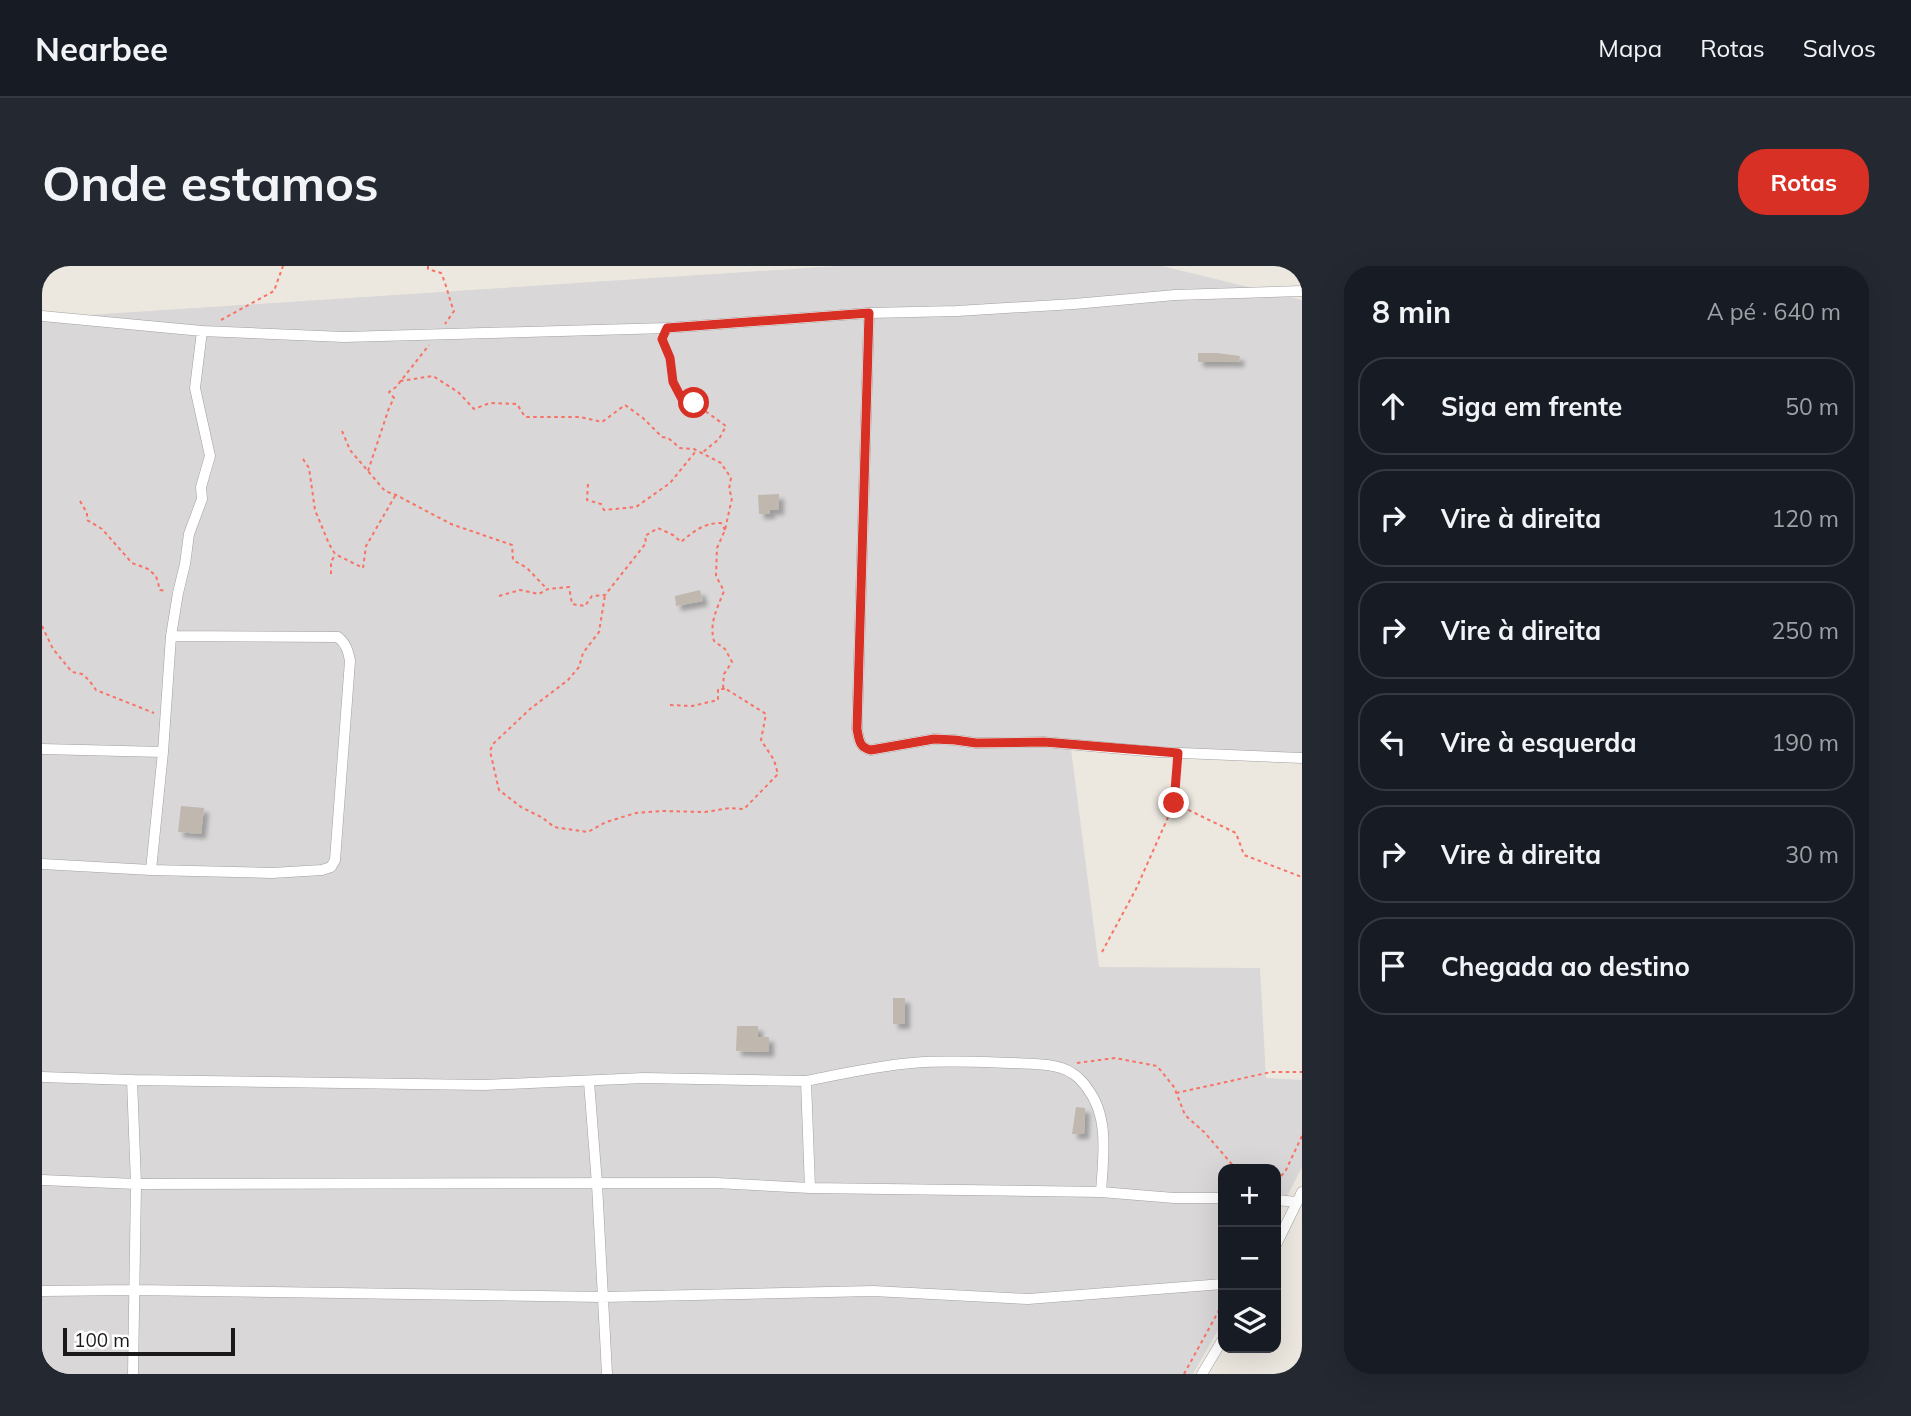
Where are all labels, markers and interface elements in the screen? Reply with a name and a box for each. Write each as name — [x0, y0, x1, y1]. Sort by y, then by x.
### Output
text: Nearbee — [35, 28, 168, 69]
text: Mapa — [1598, 33, 1662, 63]
text: Rotas — [1700, 33, 1765, 63]
text: Salvos — [1803, 33, 1876, 63]
button: Rotas — [1738, 149, 1869, 215]
text: Onde estamos — [42, 152, 378, 213]
text: 8 min — [1372, 293, 1451, 331]
text: A pé · 640 m — [1707, 297, 1841, 326]
route start — [678, 387, 709, 418]
icon: ahead — [1374, 387, 1412, 425]
text: Siga em frente — [1441, 390, 1622, 423]
text: 50 m — [1785, 392, 1839, 421]
icon: right — [1374, 499, 1412, 537]
text: Vire à direita — [1441, 502, 1601, 535]
text: 120 m — [1771, 504, 1839, 533]
icon: right — [1374, 611, 1412, 649]
text: Vire à direita — [1441, 614, 1601, 647]
text: 250 m — [1771, 616, 1839, 645]
icon: left — [1374, 723, 1412, 761]
text: Vire à esquerda — [1441, 726, 1637, 759]
text: 190 m — [1771, 728, 1839, 757]
route end — [1158, 787, 1189, 818]
icon: right — [1374, 835, 1412, 873]
text: Vire à direita — [1441, 838, 1601, 871]
text: 30 m — [1785, 840, 1839, 869]
icon: arrive — [1374, 947, 1412, 985]
text: Chegada ao destino — [1441, 950, 1690, 983]
map controls — [1218, 1164, 1281, 1353]
button: + — [1218, 1164, 1281, 1227]
button: − — [1218, 1227, 1281, 1290]
button: layers — [1218, 1290, 1281, 1353]
scale bar — [63, 1325, 234, 1357]
text: 100 m — [74, 1328, 130, 1352]

